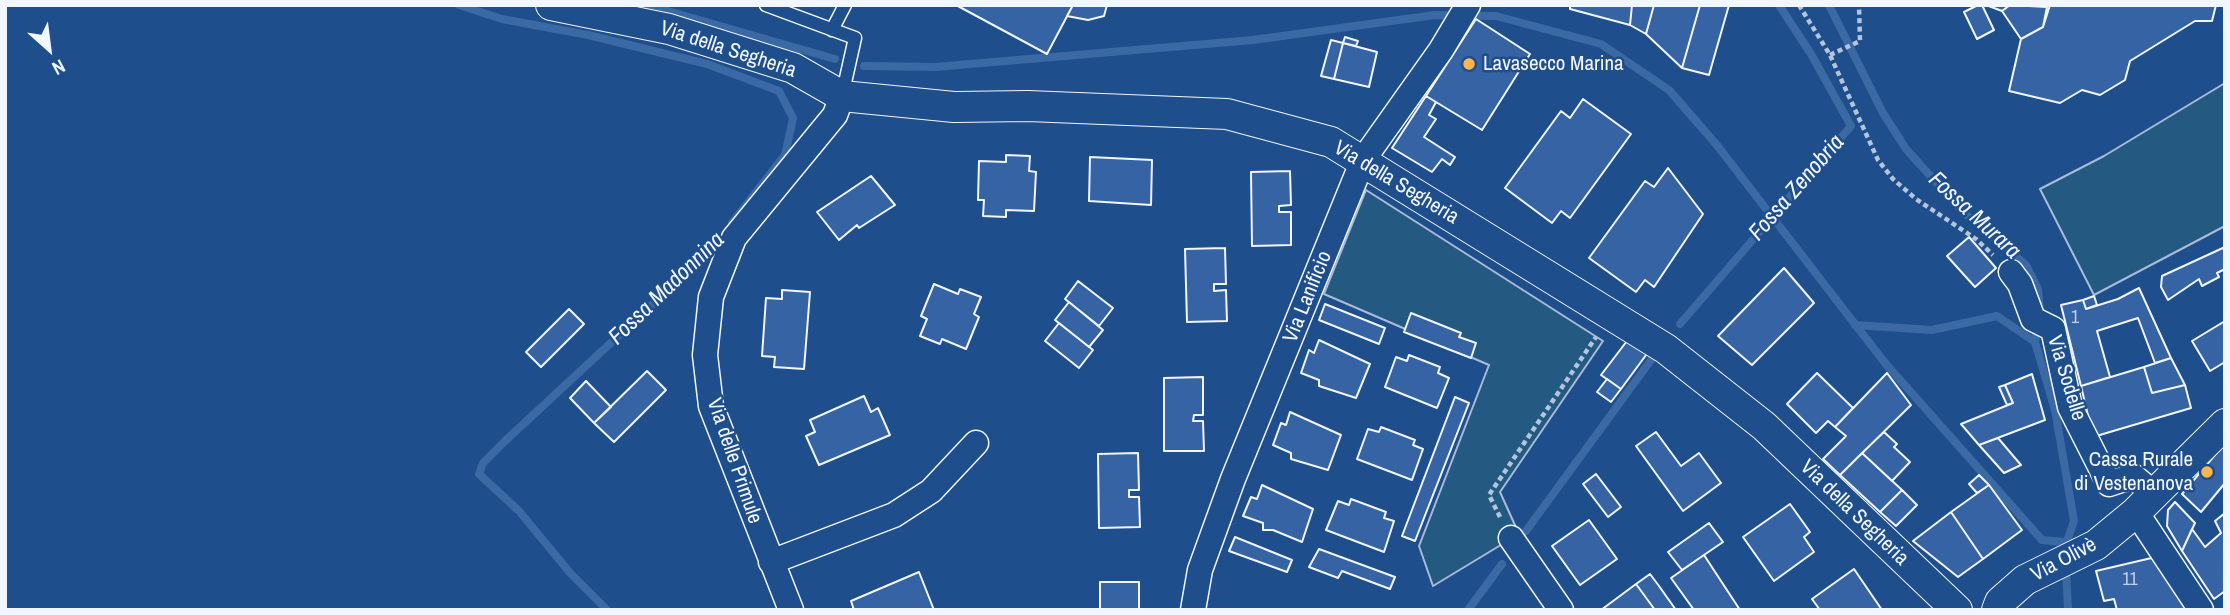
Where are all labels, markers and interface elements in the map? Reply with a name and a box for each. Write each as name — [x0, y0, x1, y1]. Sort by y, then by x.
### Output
north arrow — [14, 14, 84, 84]
street label: Via della Segheria — [657, 16, 799, 84]
place label: Lavasecco Marina — [1483, 51, 1624, 77]
text: N — [48, 53, 70, 82]
marker: Lavasecco Marina — [1461, 56, 1477, 72]
water label: Fossa Zenobria — [1743, 129, 1851, 247]
street label: Via della Segheria — [1329, 136, 1463, 230]
water label: Fossa Murara — [1922, 166, 2026, 266]
water label: Fossa Madonnina — [603, 227, 731, 351]
street label: Via Lanificio — [1278, 248, 1338, 346]
house number: 1 — [2071, 307, 2079, 329]
street label: Via Sodelle — [2041, 332, 2091, 424]
street label: Via delle Primule — [701, 395, 767, 527]
place label: Cassa Rurale di Vestenanova — [2074, 447, 2193, 497]
street label: Via della Segheria — [1794, 455, 1914, 571]
marker: Cassa Rurale di Vestenanova — [2199, 464, 2215, 480]
street label: Via Olivè — [2027, 532, 2101, 588]
house number: 11 — [2122, 569, 2138, 591]

